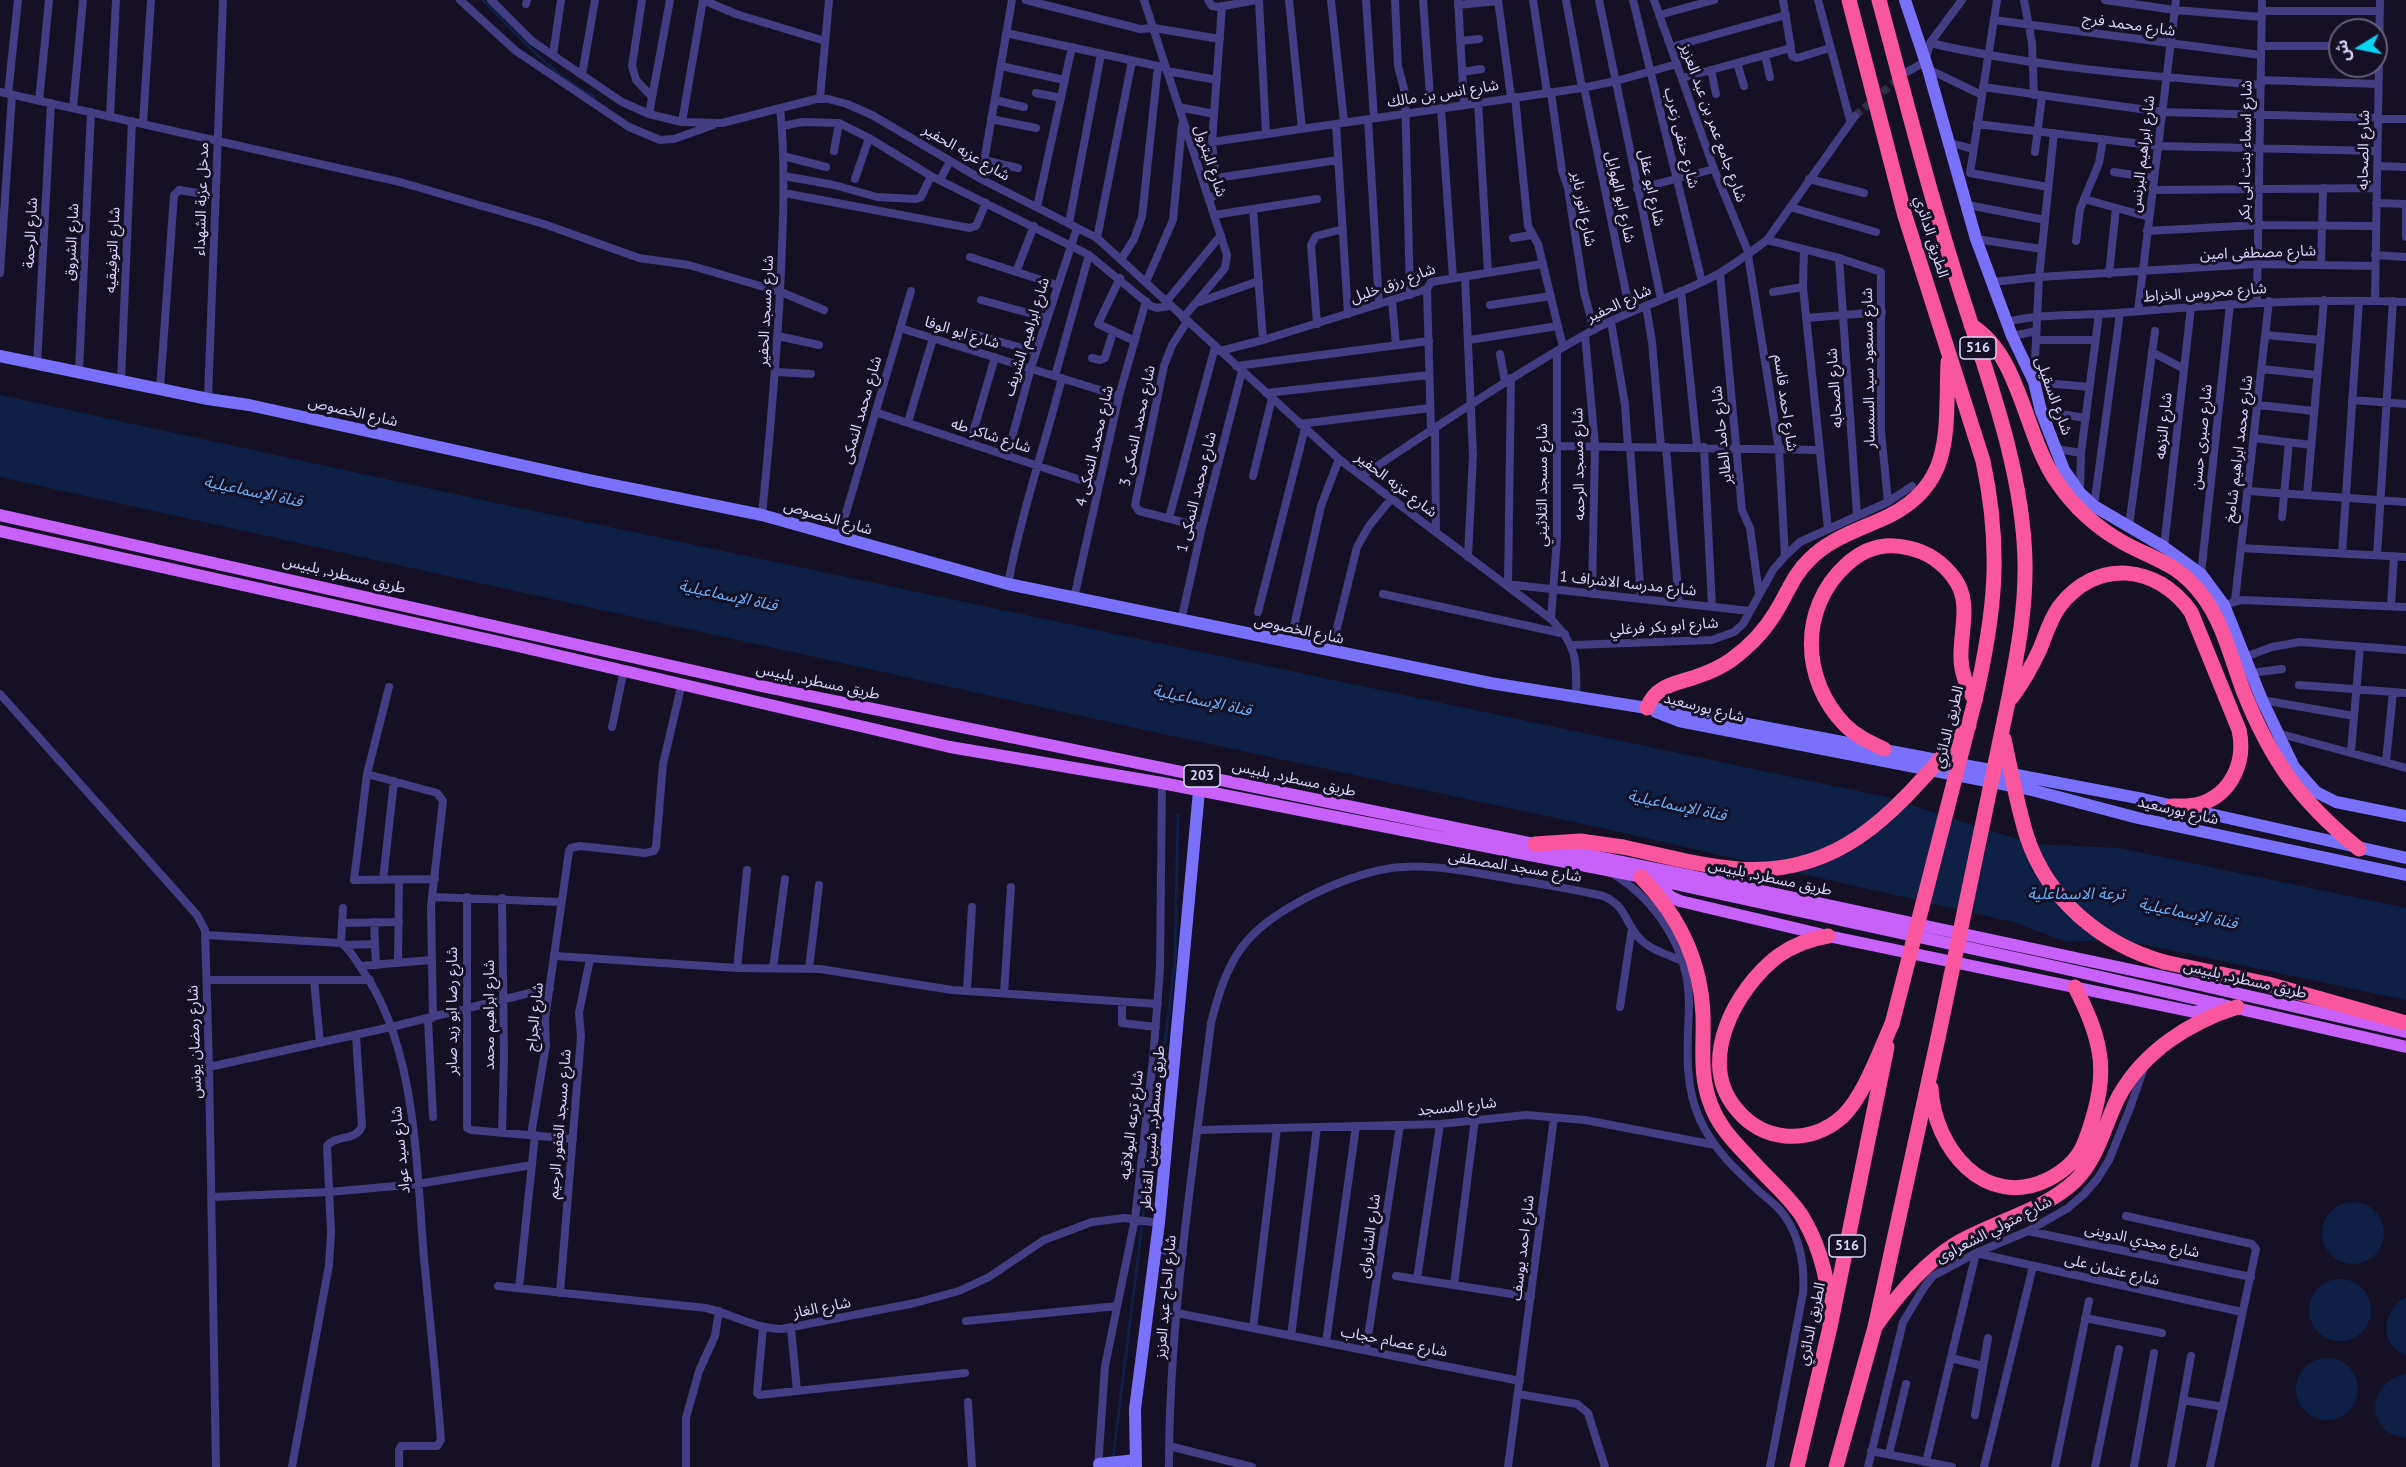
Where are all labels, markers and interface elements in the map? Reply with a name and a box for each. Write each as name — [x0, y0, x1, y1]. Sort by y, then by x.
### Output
street label: شارع محمد فرج — [2081, 10, 2177, 40]
north arrow — [2328, 18, 2388, 78]
text: ش — [2330, 38, 2354, 63]
street label: شارع جامع عمر بن عبد العزيز — [1676, 41, 1750, 205]
street label: شارع انس بن مالك — [1386, 76, 1500, 112]
street label: شارع اسماء بنت ابى بكر — [2236, 80, 2256, 222]
street label: شارع حنفى زعرب — [1660, 86, 1702, 190]
street label: شارع ابراهيم البرنس — [2127, 94, 2159, 214]
street label: شارع الصحابه — [2354, 110, 2374, 190]
street label: شارع عزبه الحفير — [919, 121, 1013, 185]
street label: شارع البترول — [1190, 123, 1230, 199]
street label: مدخل عزبة الشهداء — [191, 142, 213, 256]
street label: شارع ابو عقل — [1634, 148, 1668, 228]
street label: شارع ابو الهوايل — [1602, 150, 1638, 244]
street label: شارع انور ناير — [1567, 170, 1599, 248]
street label: الطريق الدائري — [1910, 194, 1952, 280]
street label: شارع الرحمة — [20, 197, 42, 269]
street label: شارع الشروق — [61, 203, 83, 281]
street label: شارع التوفيقيه — [102, 207, 124, 293]
street label: شارع مصطفى امين — [2199, 242, 2317, 264]
street label: شارع مسجد الحفير — [754, 255, 778, 367]
street label: شارع رزق خليل — [1348, 260, 1438, 308]
street label: شارع ابراهيم الشريف — [1000, 275, 1054, 399]
street label: شارع محروس الخراط — [2143, 280, 2267, 306]
street label: شارع الحفير — [1584, 281, 1654, 327]
street label: شارع مسعود سيد السمسار — [1859, 287, 1879, 449]
street label: شارع ابو الوفا — [922, 313, 1002, 353]
road number: 516 — [1960, 337, 1996, 359]
street label: شارع الصحابه — [1823, 347, 1847, 429]
street label: شارع احمد قاسم — [1769, 353, 1801, 453]
street label: شارع محمد النمكى — [838, 354, 886, 466]
street label: شارع السقيلى — [2031, 354, 2075, 438]
street label: شارع محمد النمكى 3 — [1116, 364, 1160, 488]
street label: شارع محمد ابراهيم شامخ — [2221, 374, 2257, 524]
street label: شارع صبرى حسن — [2188, 383, 2216, 491]
street label: شارع محمد النمكى 4 — [1072, 384, 1118, 508]
street label: شارع حامد الطاير — [1708, 385, 1736, 485]
street label: شارع النزهه — [2152, 392, 2176, 460]
street label: شارع الخصوص — [307, 393, 399, 431]
street label: شارع مسجد الرحمه — [1569, 407, 1589, 521]
street label: شارع شاكر طه — [949, 415, 1033, 457]
street label: شارع مسجد الثلاثيني — [1534, 423, 1552, 547]
street label: شارع محمد النمكى 1 — [1173, 430, 1221, 554]
street label: شارع عزبه الحفير — [1352, 448, 1440, 522]
water label: قناة الإسماعيلية — [202, 472, 304, 512]
street label: شارع الخصوص — [782, 497, 874, 539]
street label: طريق مسطرد, بلبيس — [281, 552, 407, 598]
street label: شارع مدرسه الاشراف 1 — [1559, 568, 1697, 600]
water label: قناة الإسماعيلية — [677, 576, 779, 616]
street label: شارع الخصوص — [1253, 612, 1345, 648]
street label: شارع ابو بكر فرغلي — [1609, 614, 1719, 640]
street label: طريق مسطرد, بلبيس — [755, 660, 881, 704]
water label: قناة الإسماعيلية — [1151, 681, 1253, 721]
street label: الطريق الدائري — [1930, 684, 1968, 770]
street label: شارع بورسعيد — [1662, 689, 1746, 727]
street label: طريق مسطرد, بلبيس — [1231, 757, 1357, 801]
road number: 203 — [1184, 765, 1220, 787]
water label: قناة الإسماعيلية — [1626, 786, 1728, 826]
street label: شارع بورسعيد — [2136, 793, 2220, 829]
street label: شارع مسجد المصطفى — [1447, 848, 1583, 886]
street label: طريق مسطرد, بلبيس — [1707, 856, 1833, 900]
water label: ترعة الاسماعلية — [2028, 884, 2124, 904]
water label: قناة الإسماعيلية — [2137, 894, 2239, 934]
street label: شارع رضا ابو زيد صابر — [444, 947, 462, 1075]
street label: طريق مسطرد, بلبيس — [2182, 957, 2308, 1003]
street label: شارع ابراهيم محمد — [481, 960, 499, 1070]
street label: شارع الجراج — [522, 982, 548, 1052]
street label: شارع رمضان يونس — [184, 985, 206, 1099]
street label: طريق مسطرد, شبين القناطر — [1137, 1045, 1169, 1211]
street label: شارع مسجد الغفور الرحيم — [544, 1048, 576, 1200]
street label: شارع ترعه البولاقيه — [1116, 1069, 1148, 1181]
street label: شارع المسجد — [1416, 1094, 1498, 1120]
street label: شارع سيد عواد — [387, 1105, 415, 1195]
street label: شارع الشارواى — [1355, 1193, 1385, 1279]
street label: شارع متولي الشعراوى — [1933, 1193, 2055, 1267]
street label: شارع احمد يوسف — [1508, 1194, 1538, 1302]
street label: شارع مجدي الدوينى — [2083, 1220, 2201, 1262]
street label: شارع الحاج عبد العزيز — [1152, 1234, 1180, 1360]
road number: 516 — [1829, 1235, 1865, 1257]
street label: شارع عثمان على — [2063, 1250, 2161, 1290]
street label: الطريق الدائري — [1794, 1281, 1830, 1367]
street label: شارع الغاز — [792, 1294, 852, 1322]
street label: شارع عصام حجاب — [1339, 1323, 1449, 1361]

